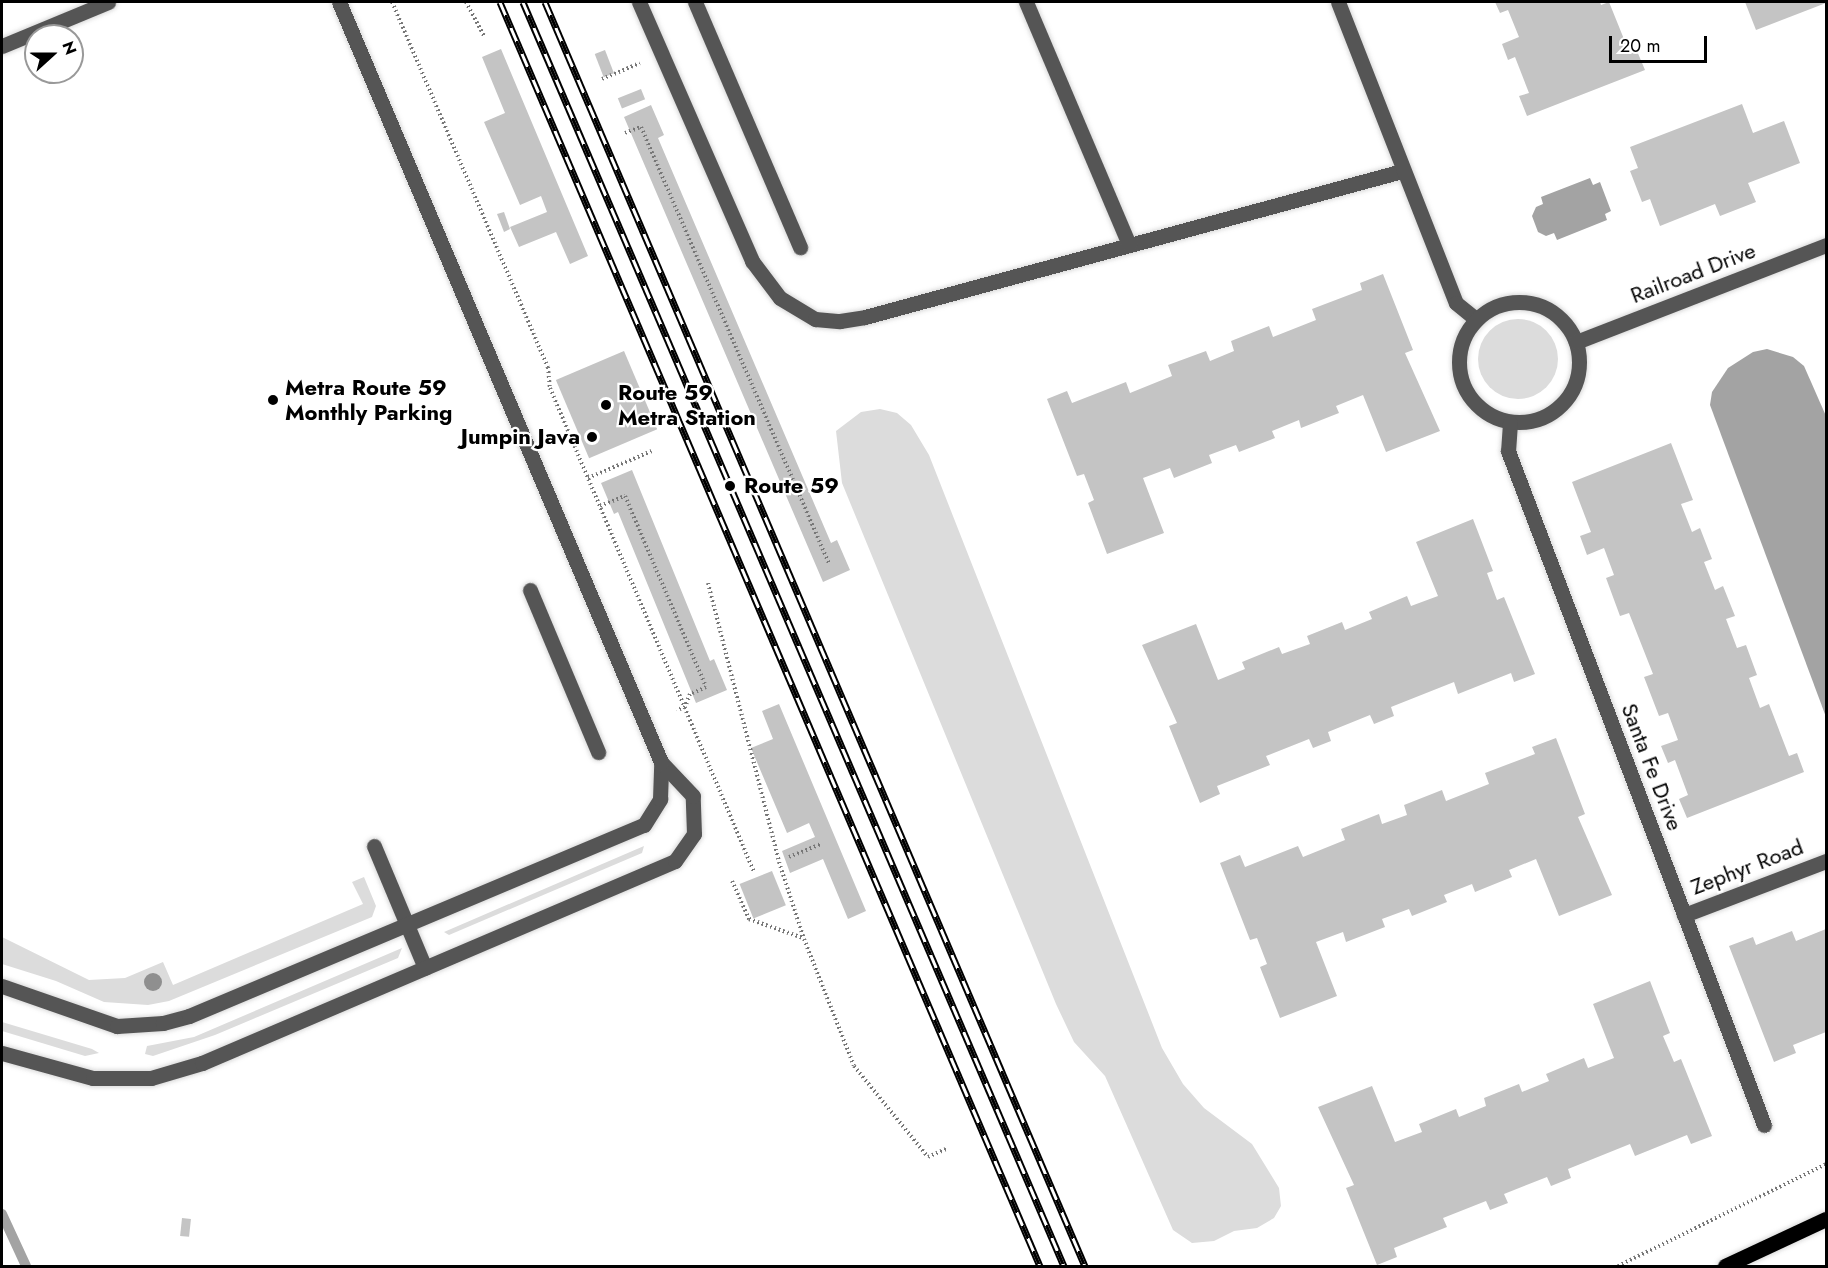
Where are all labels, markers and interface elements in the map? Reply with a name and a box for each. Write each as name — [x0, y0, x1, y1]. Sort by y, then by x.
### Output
north arrow — [24, 24, 84, 84]
scale bar — [1612, 24, 1710, 62]
text: 20 m — [1620, 33, 1660, 59]
text: N — [56, 38, 82, 58]
street label: Railroad Drive — [1627, 237, 1759, 309]
place label: Metra Route 59 Monthly Parking — [285, 374, 453, 426]
place label: Route 59 Metra Station — [618, 379, 756, 430]
marker: Metra Route 59 Monthly Parking — [266, 393, 280, 407]
marker: Route 59 Metra Station — [599, 398, 613, 412]
place label: Jumpin Java — [461, 424, 580, 450]
marker: Jumpin Java — [585, 430, 599, 444]
place label: Route 59 — [744, 473, 839, 499]
marker: Route 59 — [721, 477, 739, 495]
street label: Santa Fe Drive — [1616, 700, 1688, 834]
street label: Zephyr Road — [1687, 834, 1807, 900]

